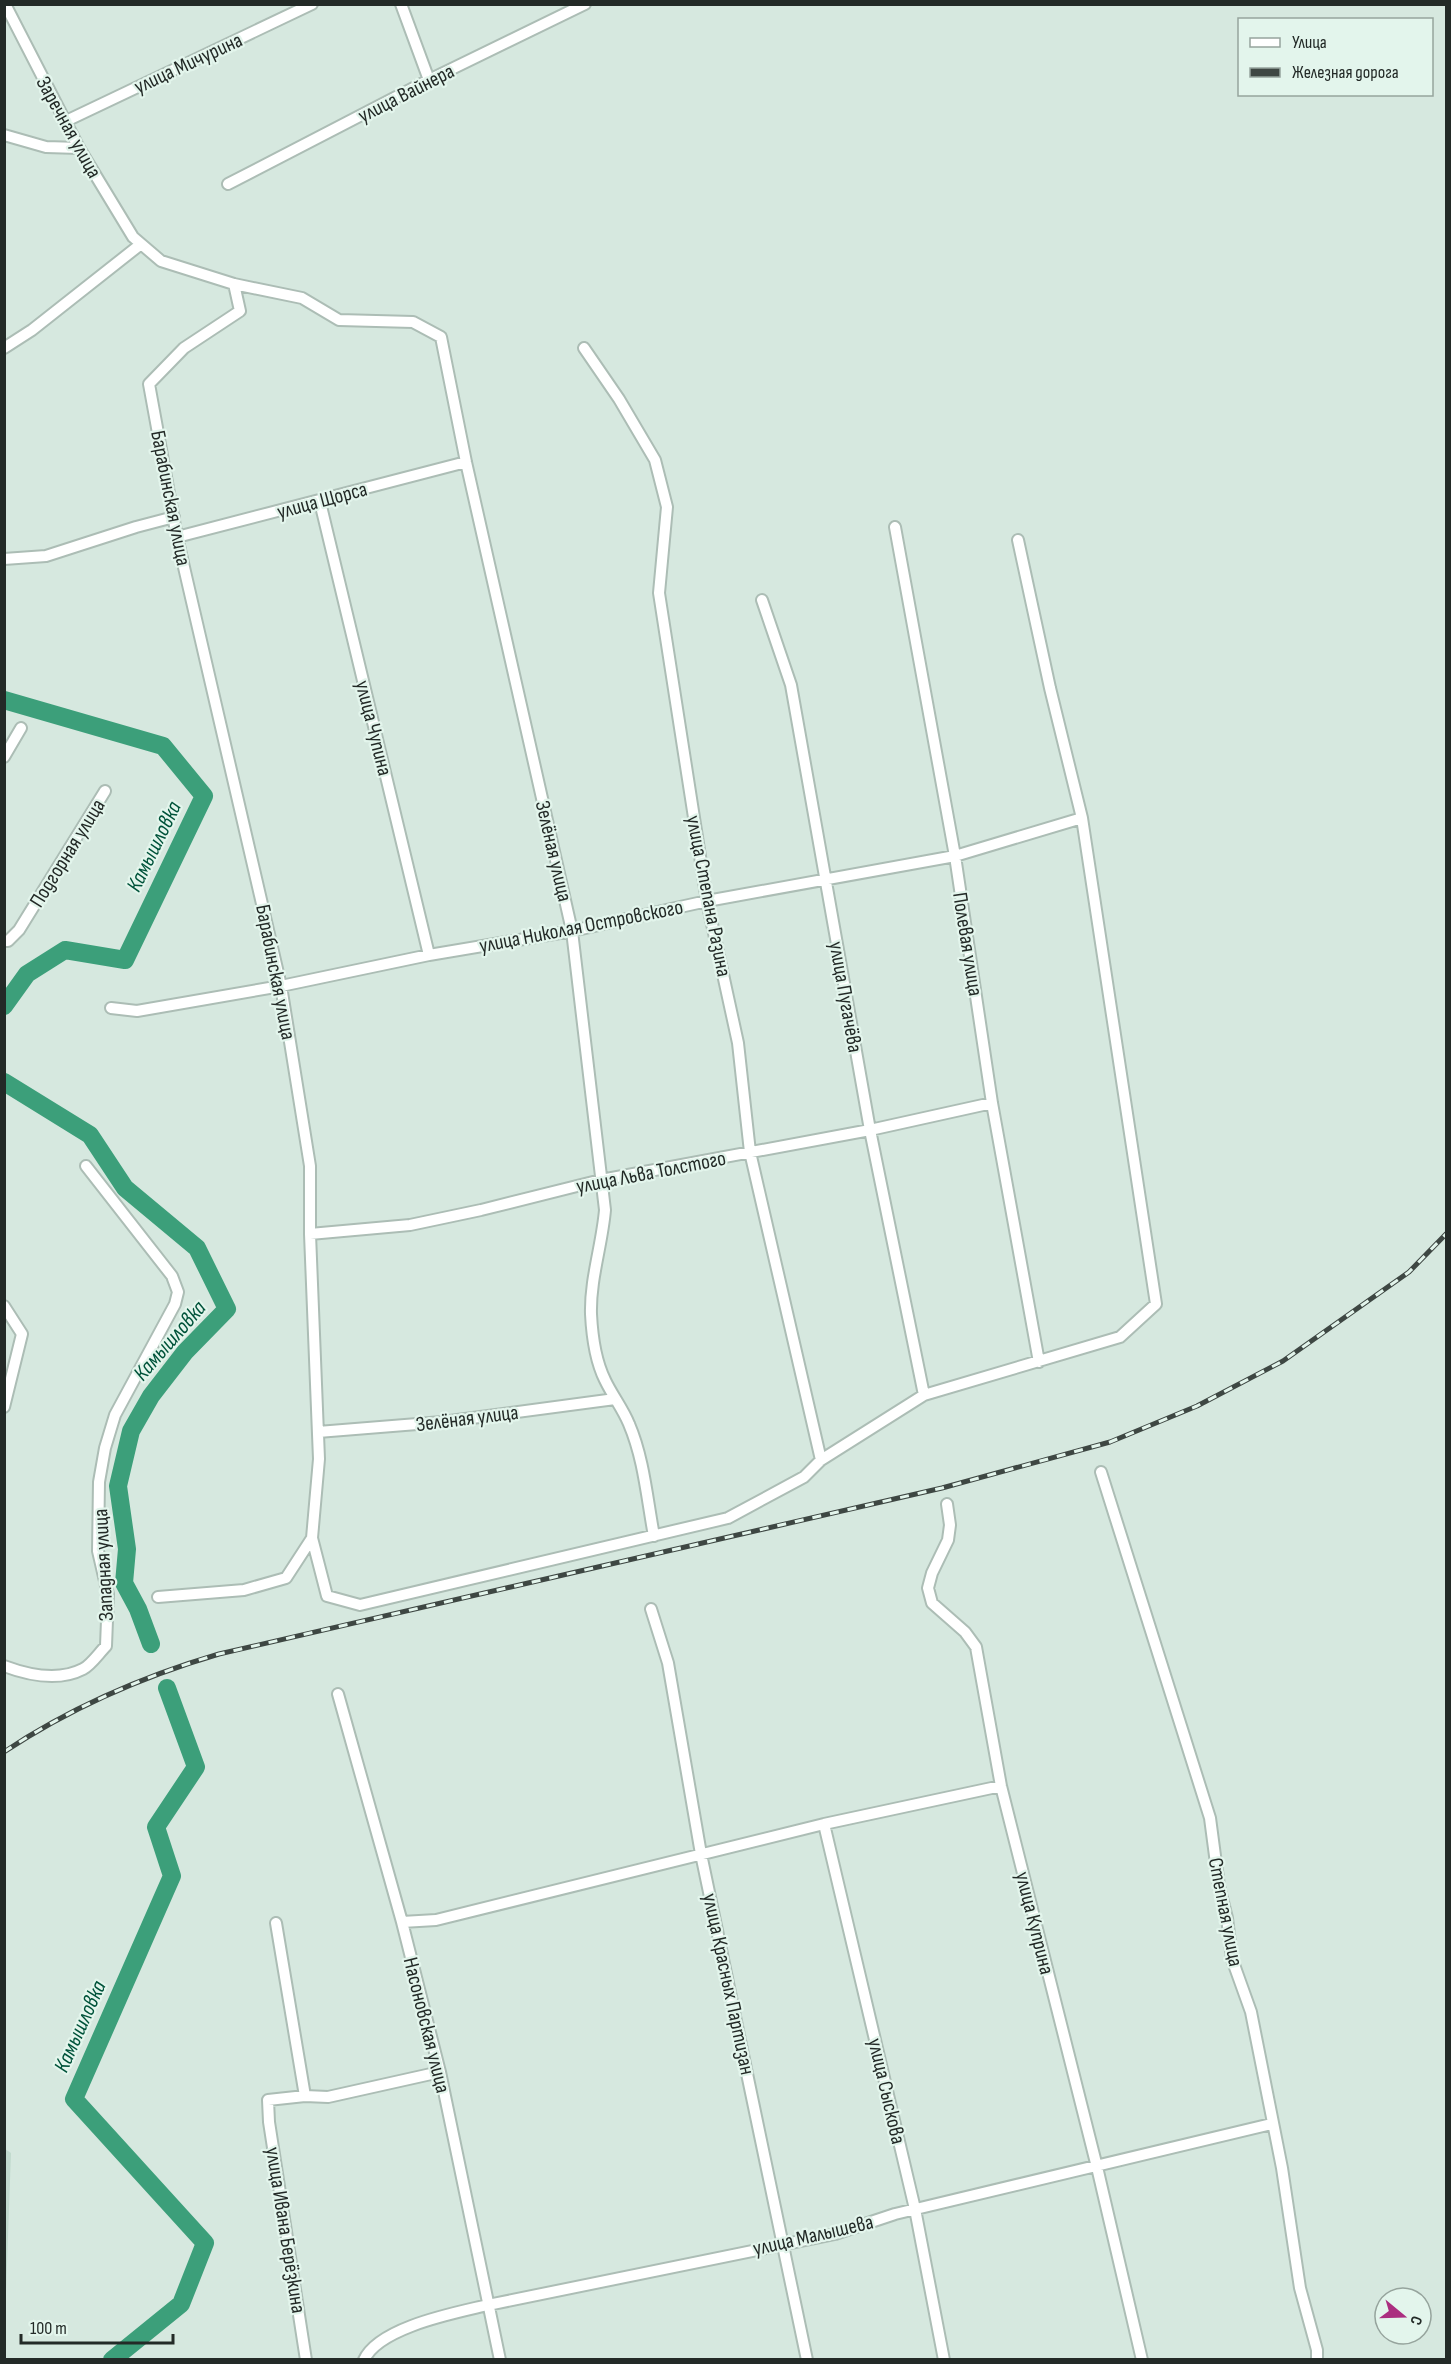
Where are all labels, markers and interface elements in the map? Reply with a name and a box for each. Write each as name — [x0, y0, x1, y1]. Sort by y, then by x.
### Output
legend — [1238, 18, 1433, 96]
street label: улица Мичурина — [130, 28, 246, 99]
text: Улица — [1292, 32, 1327, 53]
street label: улица Вайнера — [354, 59, 458, 128]
text: Железная дорога — [1292, 62, 1399, 83]
street label: Заречная улица — [30, 72, 107, 182]
street label: Барабинская улица — [145, 428, 196, 568]
street label: улица Щорса — [274, 476, 370, 525]
street label: улица Чупина — [350, 678, 397, 778]
street label: Подгорная улица — [24, 795, 111, 912]
water label: Камышловка — [121, 797, 188, 896]
street label: Зелёная улица — [530, 798, 577, 904]
street label: улица Степана Разина — [681, 813, 736, 979]
street label: Полевая улица — [947, 890, 988, 998]
street label: улица Николая Островского — [477, 894, 685, 959]
street label: Барабинская улица — [250, 902, 301, 1042]
street label: улица Пугачёва — [823, 940, 868, 1055]
street label: улица Льва Толстого — [574, 1146, 728, 1199]
water label: Камышловка — [128, 1295, 212, 1387]
street label: Зелёная улица — [414, 1400, 520, 1437]
street label: Западная улица — [88, 1508, 119, 1622]
street label: Степная улица — [1203, 1856, 1248, 1969]
street label: улица Куприна — [1010, 1869, 1059, 1977]
street label: улица Красных Партизан — [697, 1891, 760, 2077]
street label: Насоновская улица — [398, 1955, 455, 2096]
water label: Камышловка — [48, 1977, 113, 2077]
street label: улица Сыскова — [862, 2036, 911, 2147]
street label: улица Ивана Берёзкина — [260, 2145, 311, 2315]
street label: улица Малышева — [751, 2210, 876, 2261]
north arrow — [1373, 2286, 1433, 2346]
scale bar — [21, 2307, 172, 2345]
text: С — [1405, 2313, 1426, 2327]
text: 100 m — [30, 2318, 67, 2339]

